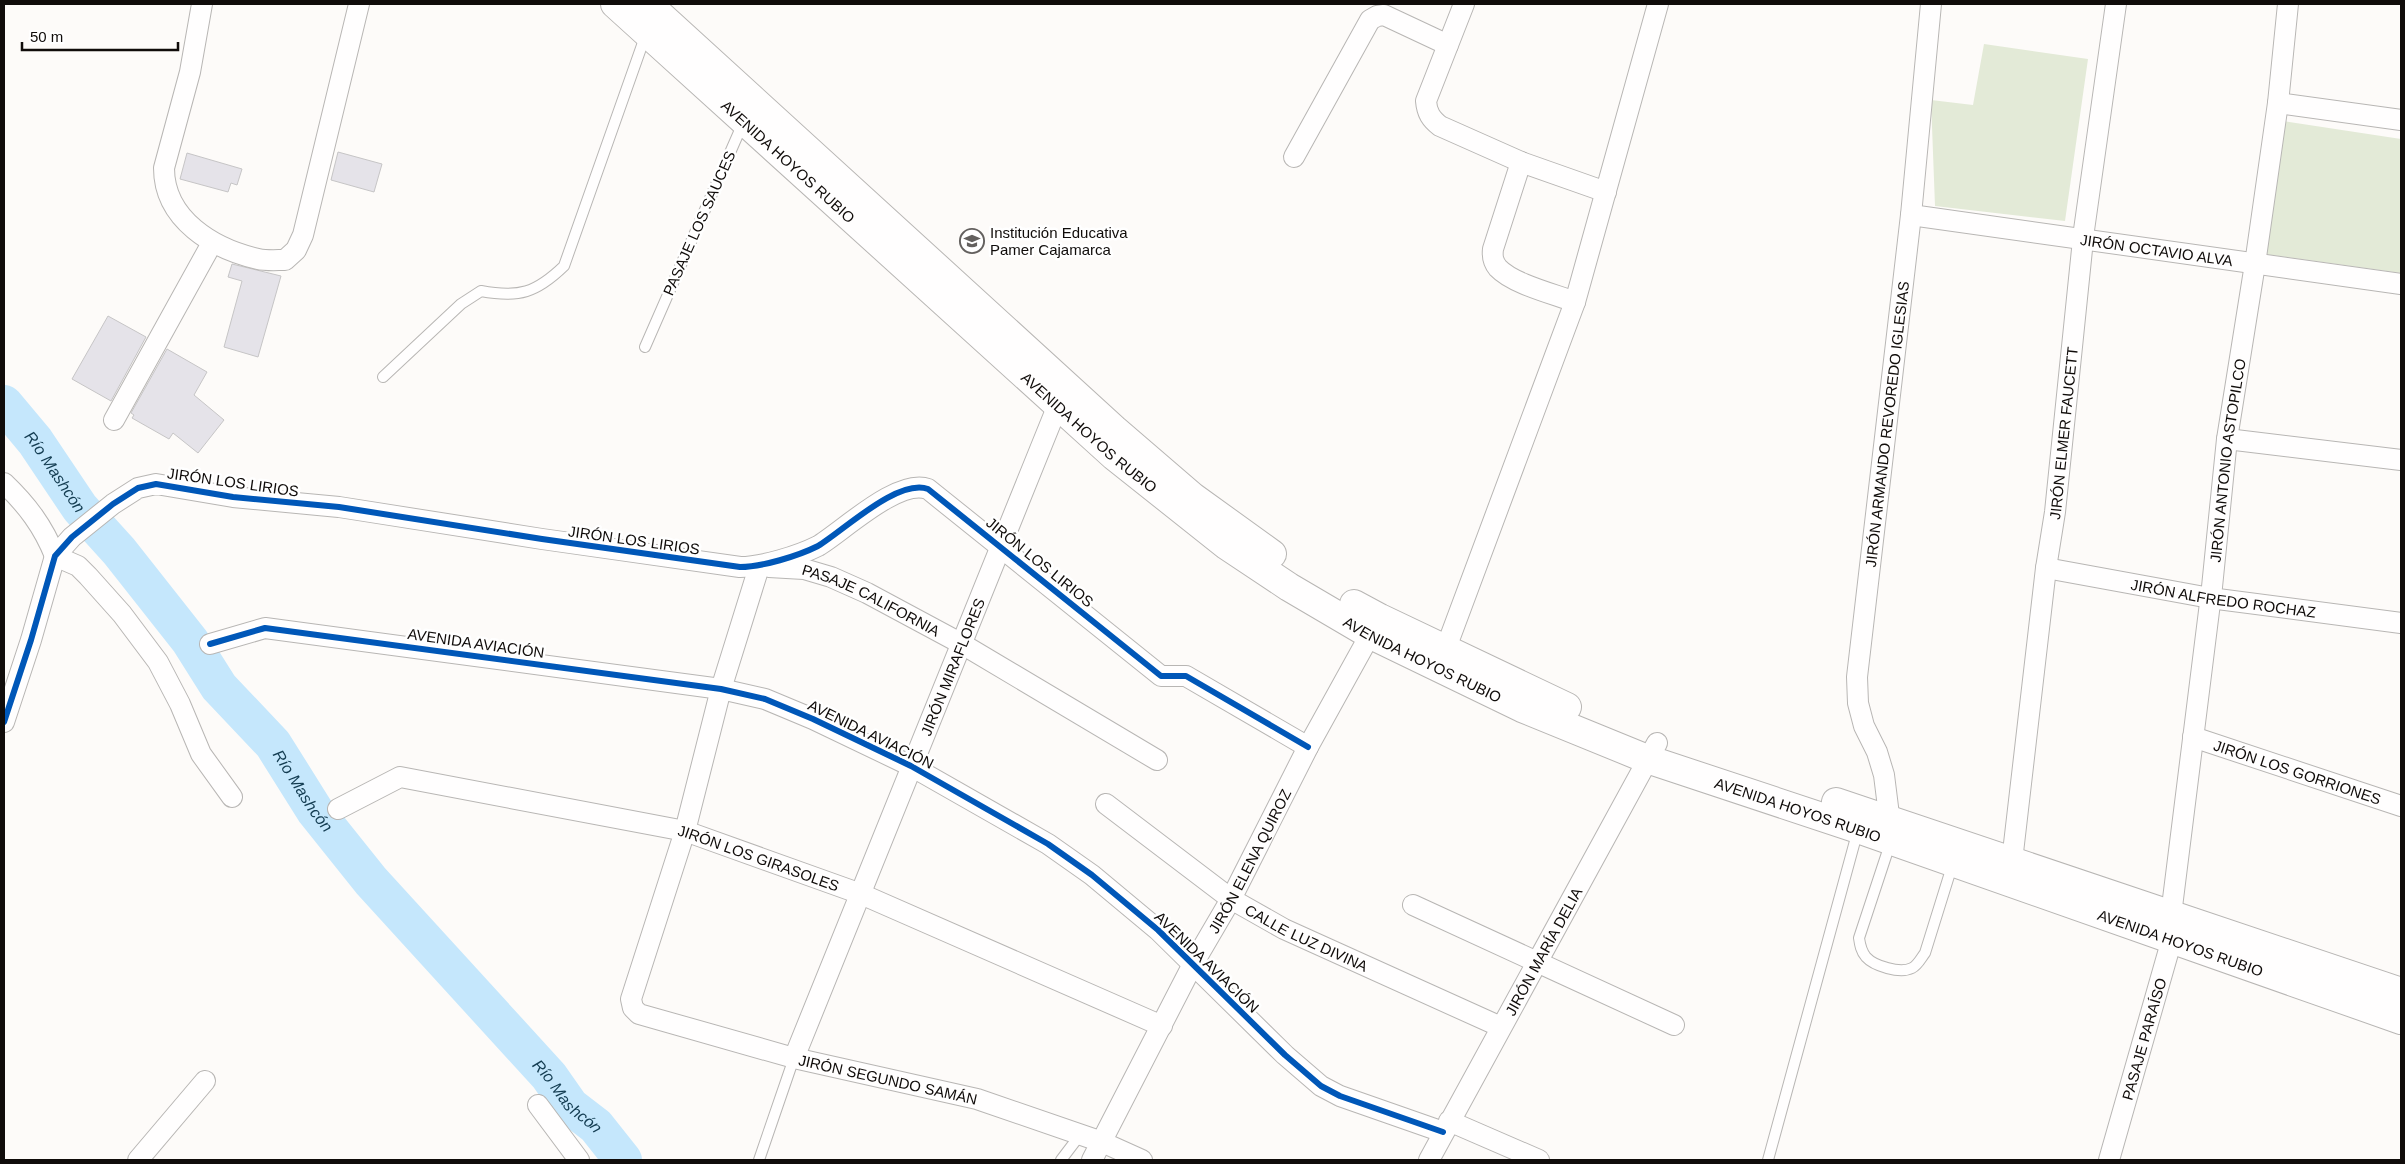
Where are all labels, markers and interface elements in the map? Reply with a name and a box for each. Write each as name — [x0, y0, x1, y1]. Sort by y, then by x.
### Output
scale bar — [22, 20, 179, 52]
text: 50 m — [30, 28, 63, 45]
street label: AVENIDA HOYOS RUBIO — [718, 96, 859, 226]
street label: PASAJE LOS SAUCES — [659, 148, 739, 298]
place label: Institución Educativa Pamer Cajamarca — [990, 224, 1128, 258]
school or university icon: Institución Educativa Pamer Cajamarca — [959, 228, 985, 254]
street label: JIRÓN OCTAVIO ALVA — [2079, 230, 2234, 269]
street label: JIRÓN ARMANDO REVOREDO IGLESIAS — [1861, 280, 1912, 568]
street label: JIRÓN ELMER FAUCETT — [2045, 346, 2080, 521]
street label: JIRÓN ANTONIO ASTOPILCO — [2206, 357, 2248, 563]
street label: AVENIDA HOYOS RUBIO — [1018, 368, 1161, 495]
water label: Río Mashcón — [22, 428, 89, 515]
street label: JIRÓN LOS LIRIOS — [166, 464, 300, 500]
street label: JIRÓN LOS LIRIOS — [983, 514, 1097, 610]
street label: JIRÓN LOS LIRIOS — [567, 522, 701, 558]
street label: PASAJE CALIFORNIA — [800, 560, 943, 639]
street label: JIRÓN ALFREDO ROCHAZ — [2130, 575, 2317, 620]
street label: JIRÓN MIRAFLORES — [917, 596, 988, 738]
street label: AVENIDA HOYOS RUBIO — [1341, 613, 1504, 705]
street label: AVENIDA AVIACIÓN — [407, 625, 545, 661]
street label: AVENIDA AVIACIÓN — [805, 696, 937, 772]
street label: JIRÓN LOS GORRIONES — [2212, 736, 2383, 807]
water label: Río Mashcón — [270, 746, 336, 835]
street label: AVENIDA HOYOS RUBIO — [1713, 774, 1883, 845]
street label: JIRÓN ELENA QUIROZ — [1205, 786, 1294, 936]
street label: JIRÓN LOS GIRASOLES — [677, 821, 842, 894]
street label: JIRÓN MARÍA DELIA — [1501, 884, 1585, 1018]
street label: CALLE LUZ DIVINA — [1242, 900, 1371, 974]
street label: AVENIDA HOYOS RUBIO — [2096, 906, 2265, 979]
street label: AVENIDA AVIACIÓN — [1152, 908, 1262, 1016]
street label: PASAJE PARAÍSO — [2118, 976, 2169, 1102]
street label: JIRÓN SEGUNDO SAMÁN — [797, 1051, 979, 1107]
water label: Río Mashcón — [530, 1056, 606, 1136]

